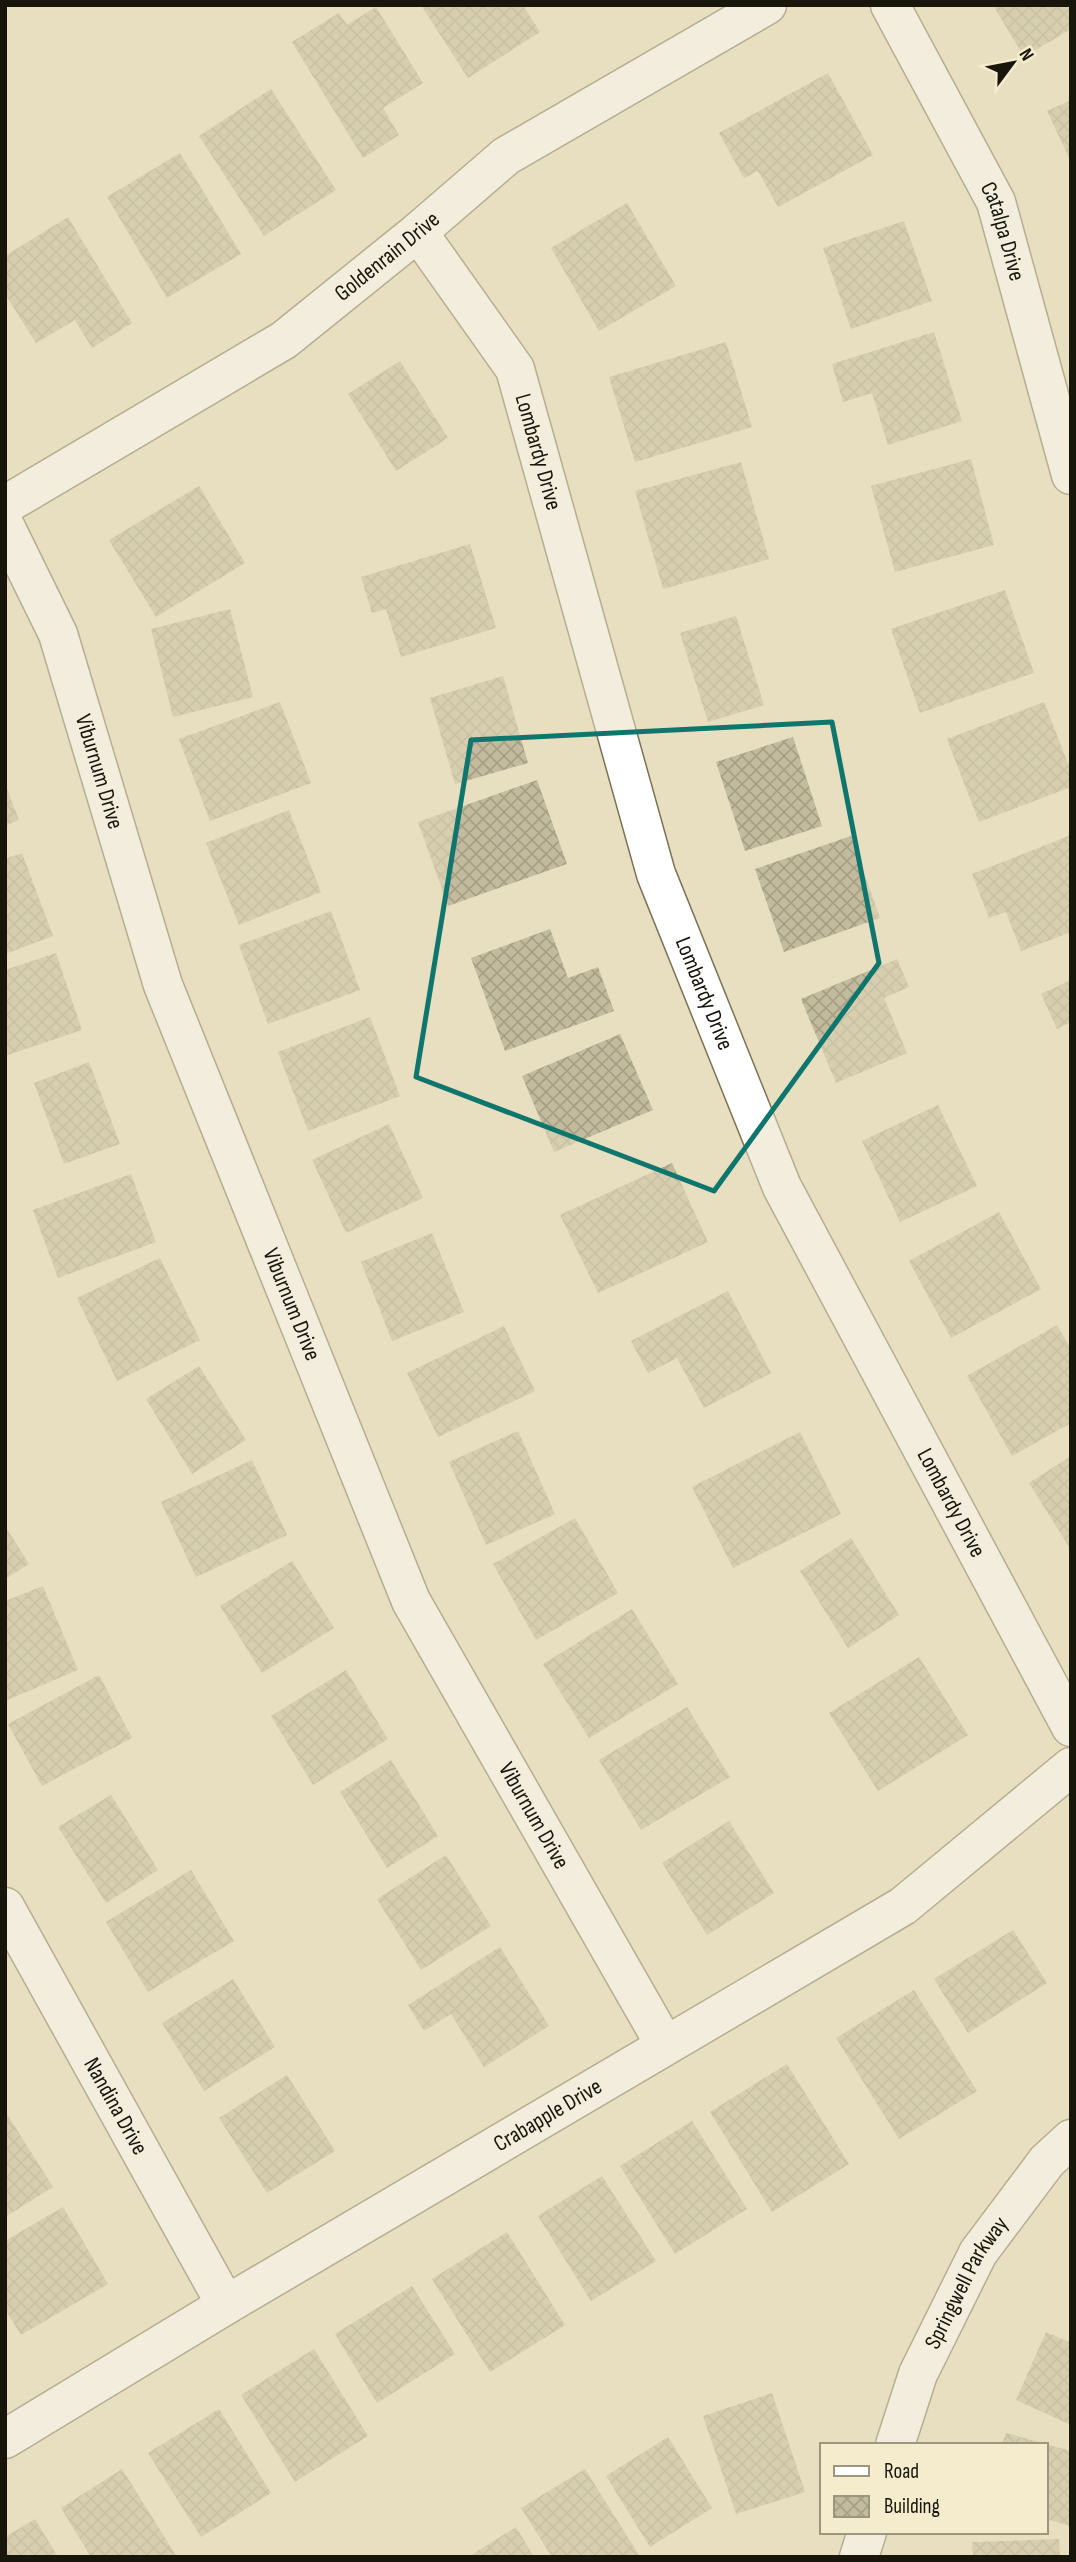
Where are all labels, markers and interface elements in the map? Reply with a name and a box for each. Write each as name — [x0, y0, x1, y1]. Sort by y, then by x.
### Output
north arrow — [978, 28, 1048, 98]
text: N — [1014, 44, 1039, 65]
street label: Catalpa Drive — [974, 177, 1031, 284]
street label: Goldenrain Drive — [329, 205, 446, 307]
street label: Lombardy Drive — [509, 391, 568, 513]
street label: Viburnum Drive — [69, 711, 130, 832]
street label: Lombardy Drive — [669, 933, 739, 1054]
street label: Viburnum Drive — [256, 1244, 327, 1365]
street label: Lombardy Drive — [911, 1444, 992, 1562]
street label: Viburnum Drive — [492, 1757, 575, 1874]
street label: Nandina Drive — [77, 2053, 154, 2160]
street label: Crabapple Drive — [489, 2073, 607, 2158]
street label: Springwell Parkway — [919, 2211, 1014, 2354]
legend — [820, 2443, 1048, 2534]
text: Road — [884, 2459, 919, 2484]
text: Building — [884, 2494, 940, 2519]

